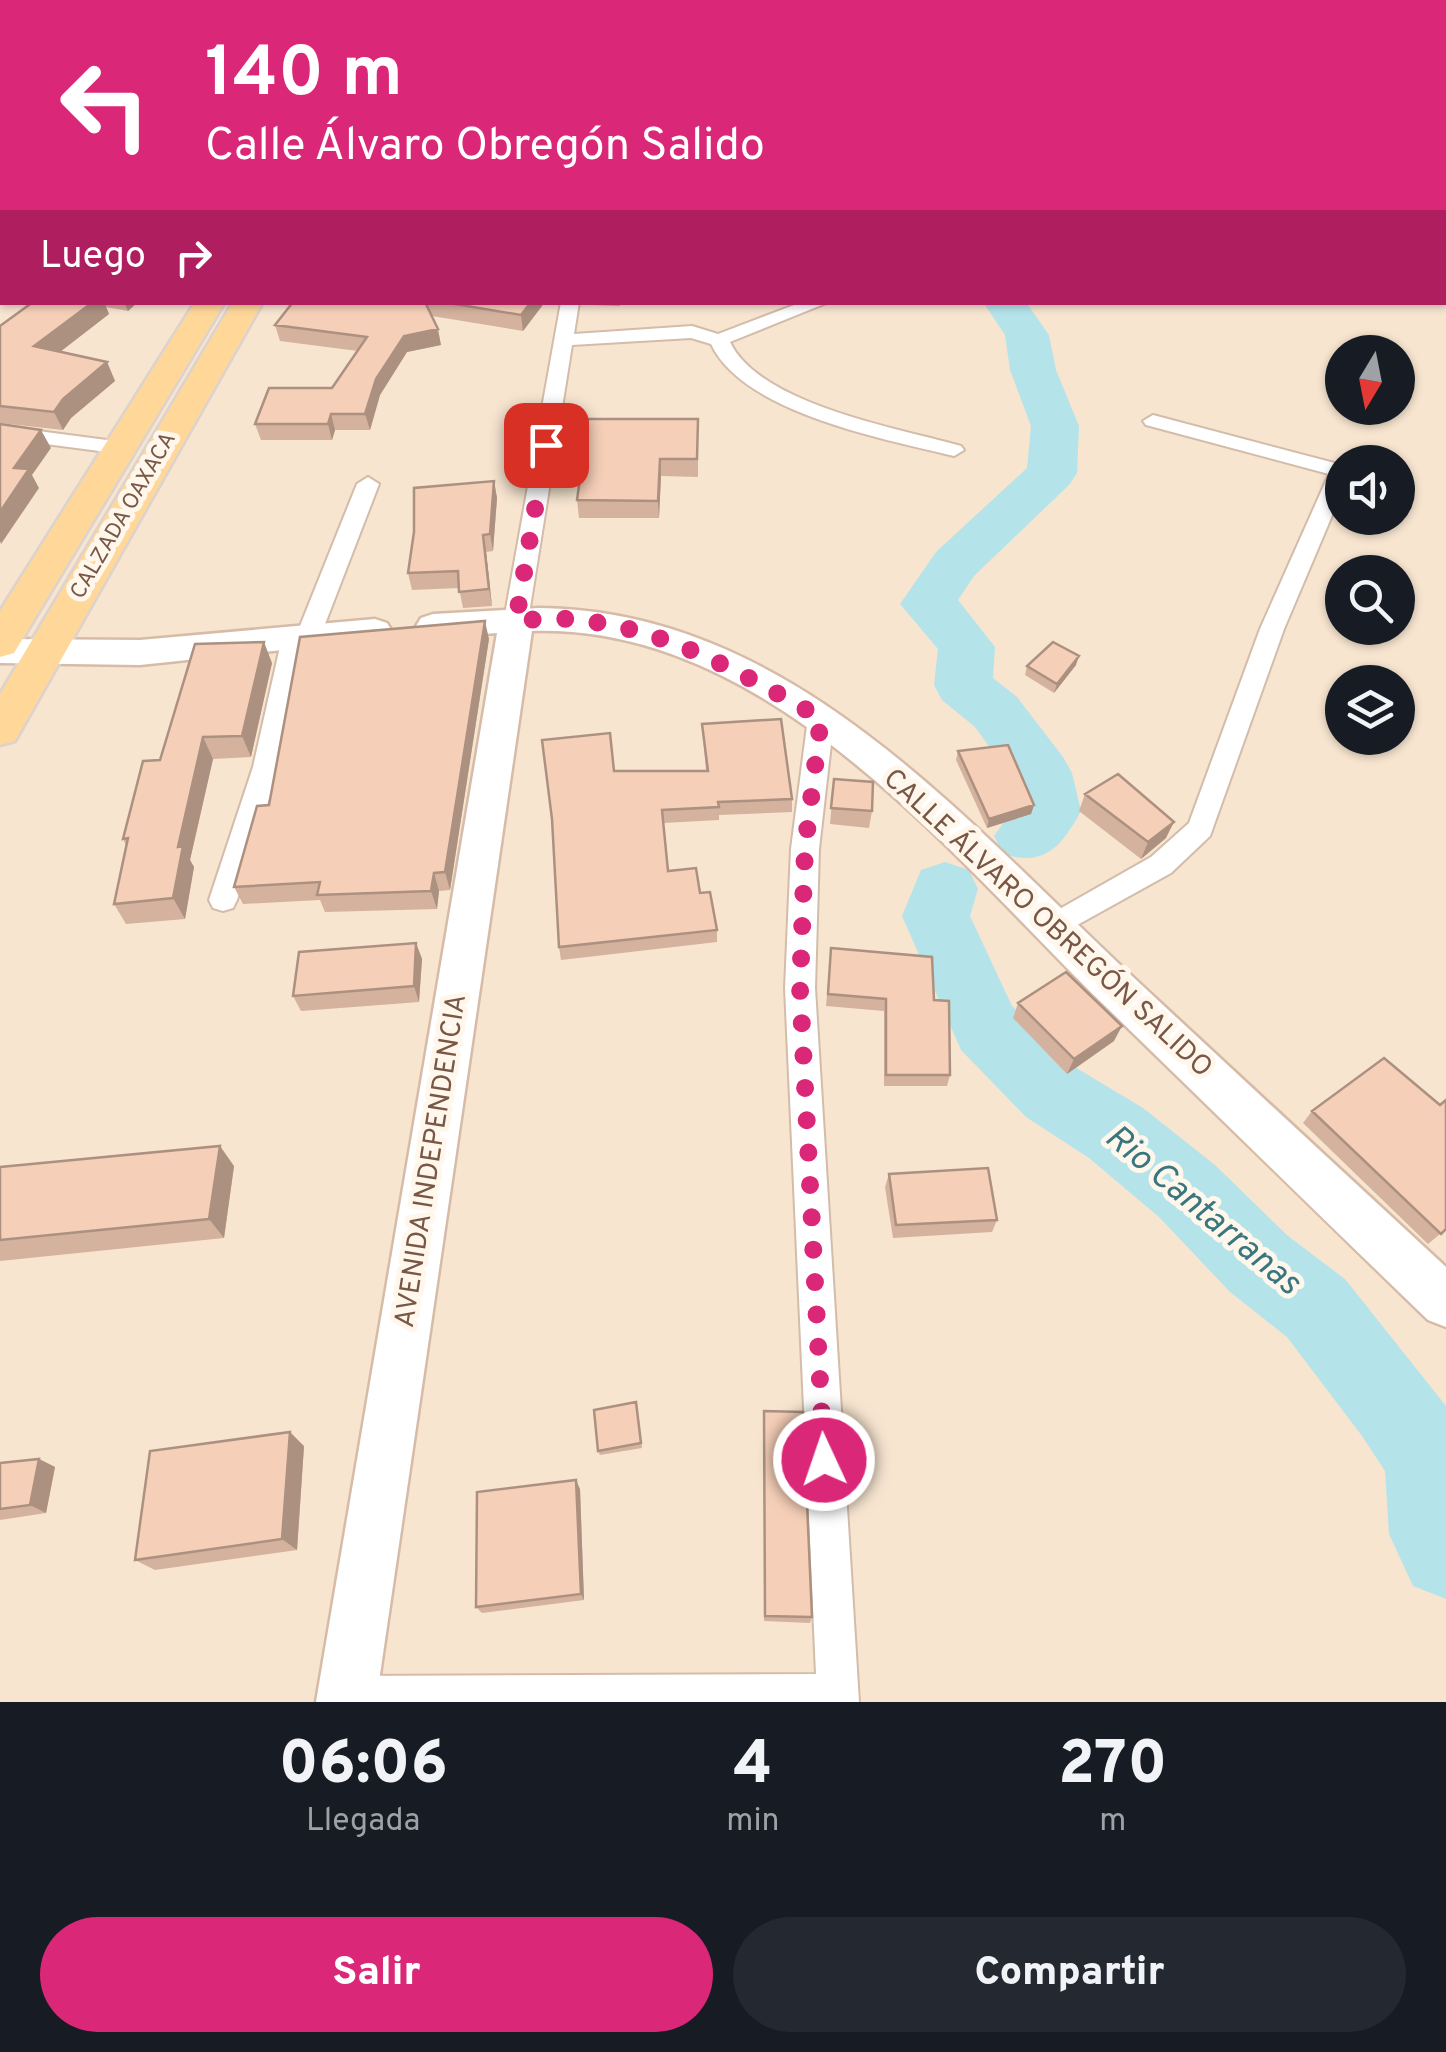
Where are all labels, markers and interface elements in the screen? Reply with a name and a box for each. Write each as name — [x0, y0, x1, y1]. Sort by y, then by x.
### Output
text: 140 m — [205, 32, 403, 121]
icon: left — [40, 40, 170, 170]
text: Calle Álvaro Obregón Salido — [205, 119, 765, 176]
icon: right — [166, 230, 221, 285]
text: Luego — [40, 233, 146, 282]
north arrow — [1325, 335, 1415, 425]
map controls — [1325, 335, 1415, 755]
pin — [504, 403, 589, 488]
icon: arrive — [519, 418, 574, 473]
street label: CALZADA OAXACA — [65, 428, 183, 604]
button: sound — [1325, 445, 1415, 535]
button: search — [1325, 555, 1415, 645]
button: layers — [1325, 665, 1415, 755]
street label: CALLE ÁLVARO OBREGÓN SALIDO — [875, 760, 1221, 1086]
street label: AVENIDA INDEPENDENCIA — [388, 992, 476, 1330]
water label: Rio Cantarranas — [1095, 1116, 1310, 1307]
position arrow — [772, 1408, 876, 1512]
text: 06:06 — [279, 1729, 448, 1805]
text: 4 — [733, 1729, 772, 1805]
text: 270 — [1058, 1729, 1167, 1805]
text: Llegada — [306, 1802, 420, 1842]
text: min — [726, 1802, 780, 1842]
text: m — [1099, 1802, 1126, 1842]
button: Salir — [40, 1917, 713, 2032]
button: Compartir — [733, 1917, 1406, 2032]

